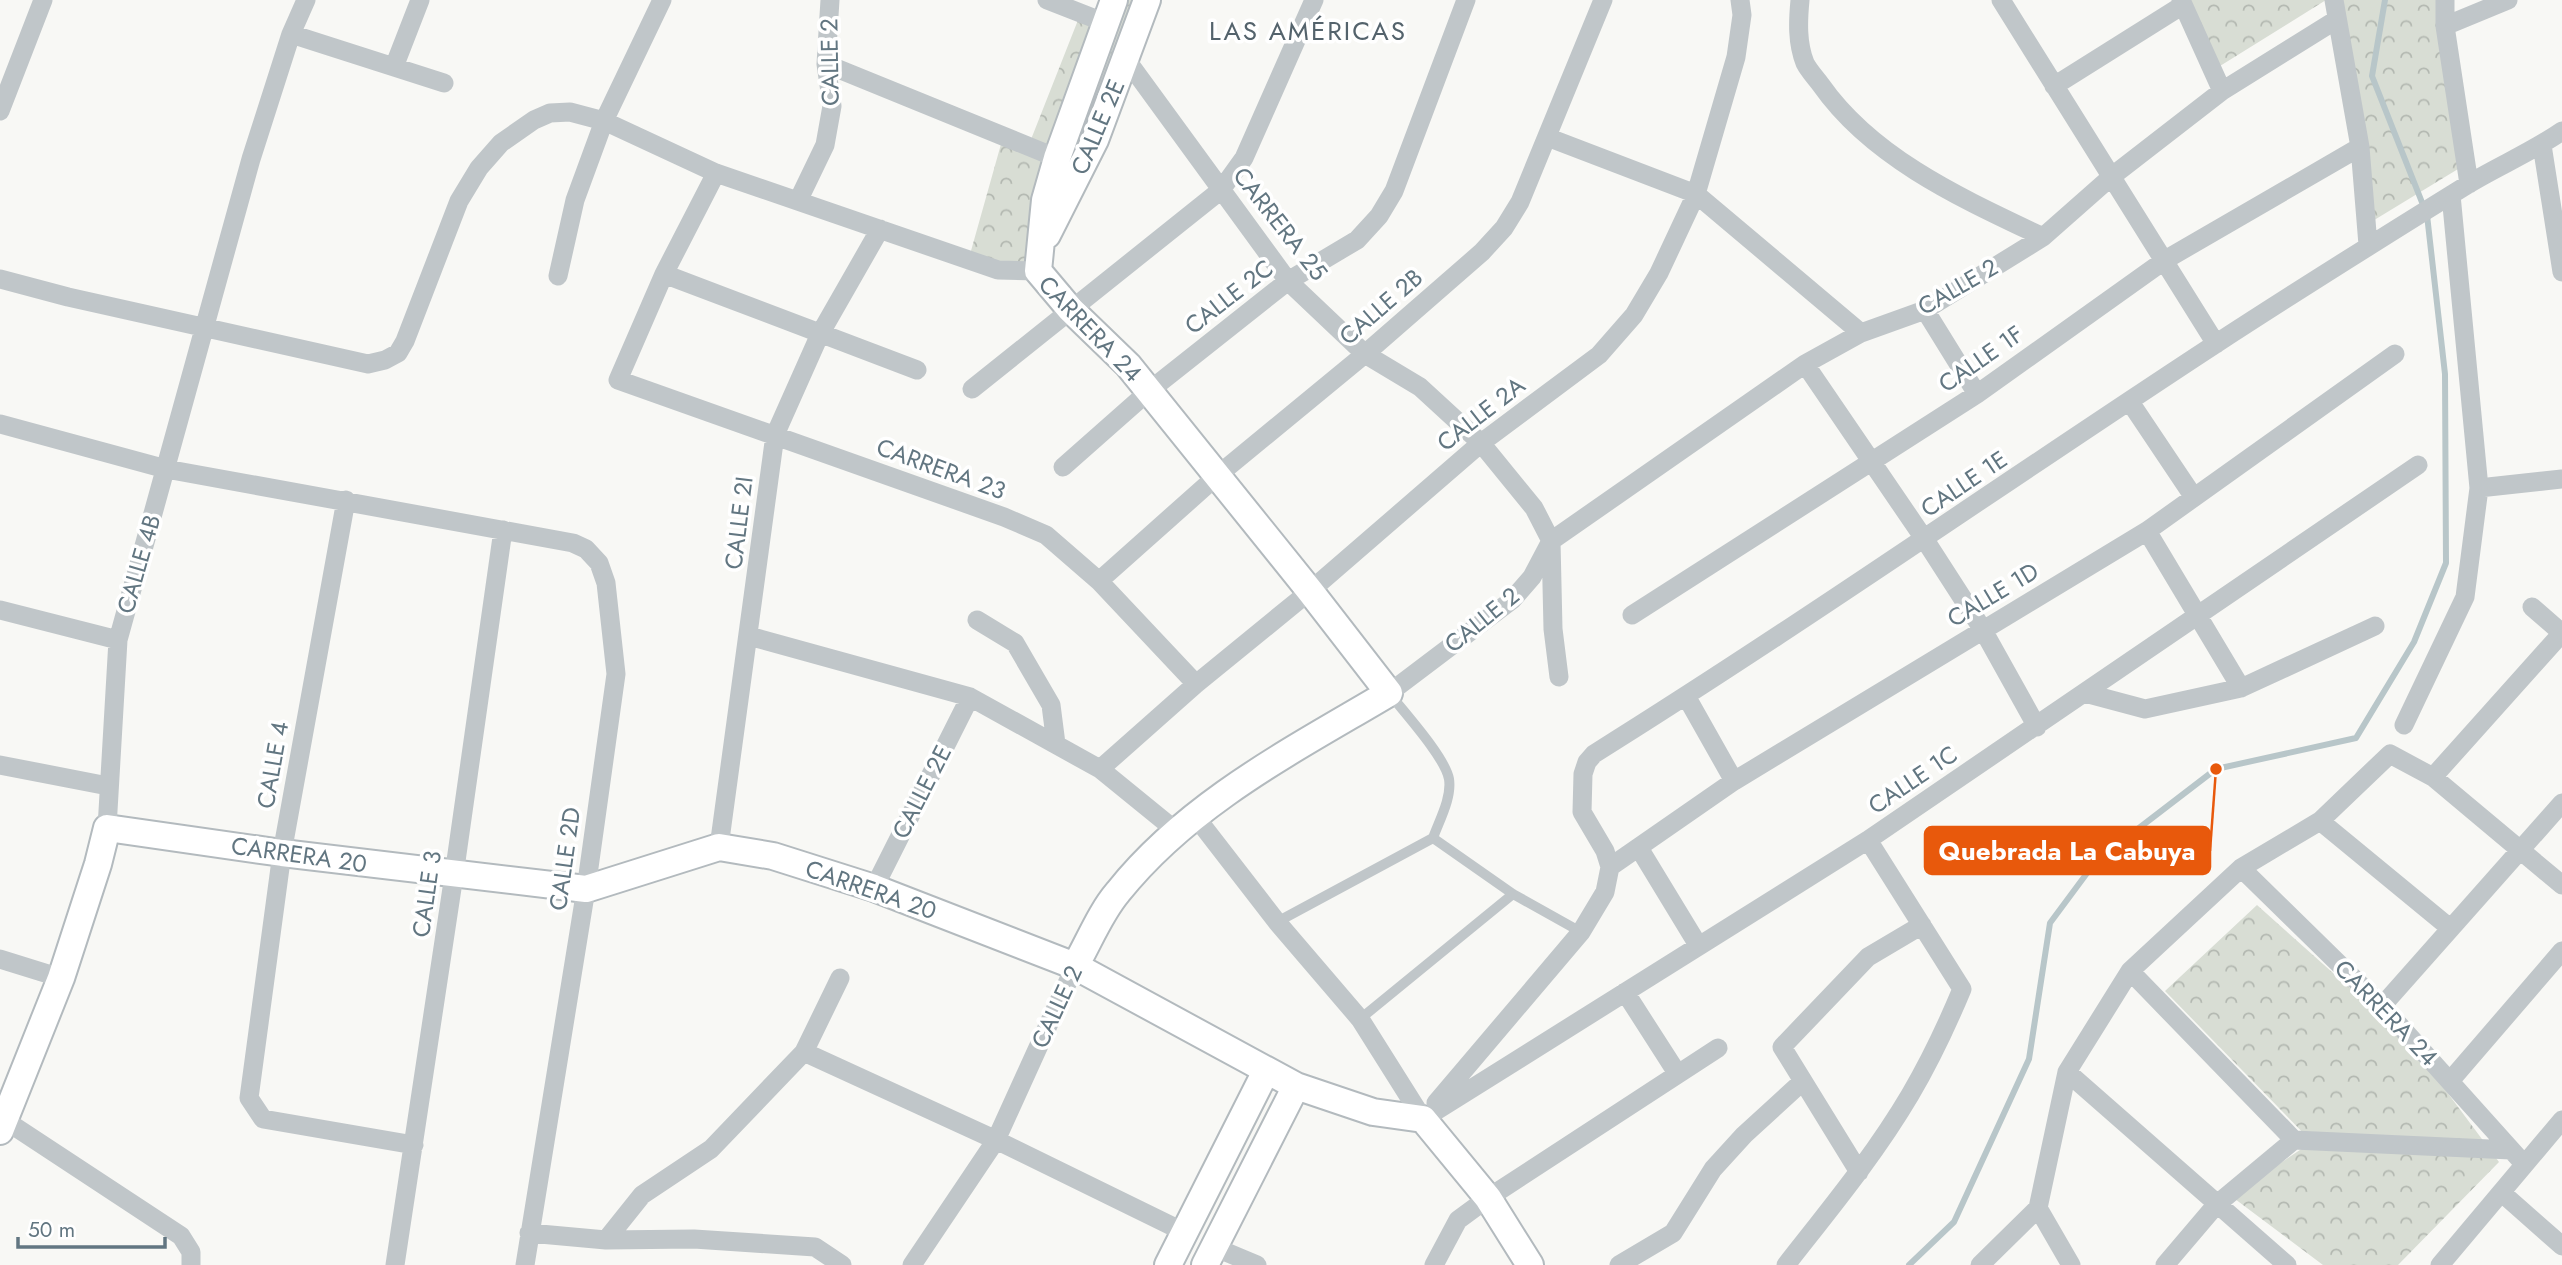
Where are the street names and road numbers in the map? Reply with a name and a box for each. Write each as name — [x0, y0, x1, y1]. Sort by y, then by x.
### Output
street label: CALLE 2 — [811, 18, 848, 106]
street label: CALLE 2E — [1062, 74, 1133, 180]
street label: CARRERA 25 — [1225, 159, 1336, 288]
street label: CALLE 2 — [1911, 250, 2004, 324]
street label: CALLE 2C — [1177, 251, 1280, 342]
street label: CALLE 2B — [1331, 260, 1430, 353]
street label: CARRERA 24 — [1030, 268, 1150, 390]
street label: CALLE 1F — [1931, 317, 2030, 401]
street label: CALLE 2A — [1429, 368, 1532, 459]
street label: CARRERA 23 — [872, 429, 1011, 508]
street label: CALLE 1E — [1913, 442, 2014, 525]
street label: CALLE 2I — [715, 474, 762, 571]
street label: CALLE 4B — [108, 510, 169, 617]
street label: CALLE 1D — [1940, 554, 2045, 636]
street label: CALLE 2 — [1437, 578, 1527, 661]
street label: CALLE 4 — [248, 719, 297, 811]
street label: CALLE 1C — [1861, 737, 1964, 822]
street label: CALLE 2E — [883, 739, 960, 845]
street label: CALLE 2D — [540, 805, 589, 913]
street label: CARRERA 20 — [229, 828, 369, 881]
street label: CALLE 3 — [403, 848, 450, 939]
street label: CARRERA 20 — [801, 851, 941, 928]
street label: CARRERA 24 — [2326, 952, 2446, 1074]
street label: CALLE 2 — [1022, 960, 1091, 1054]

